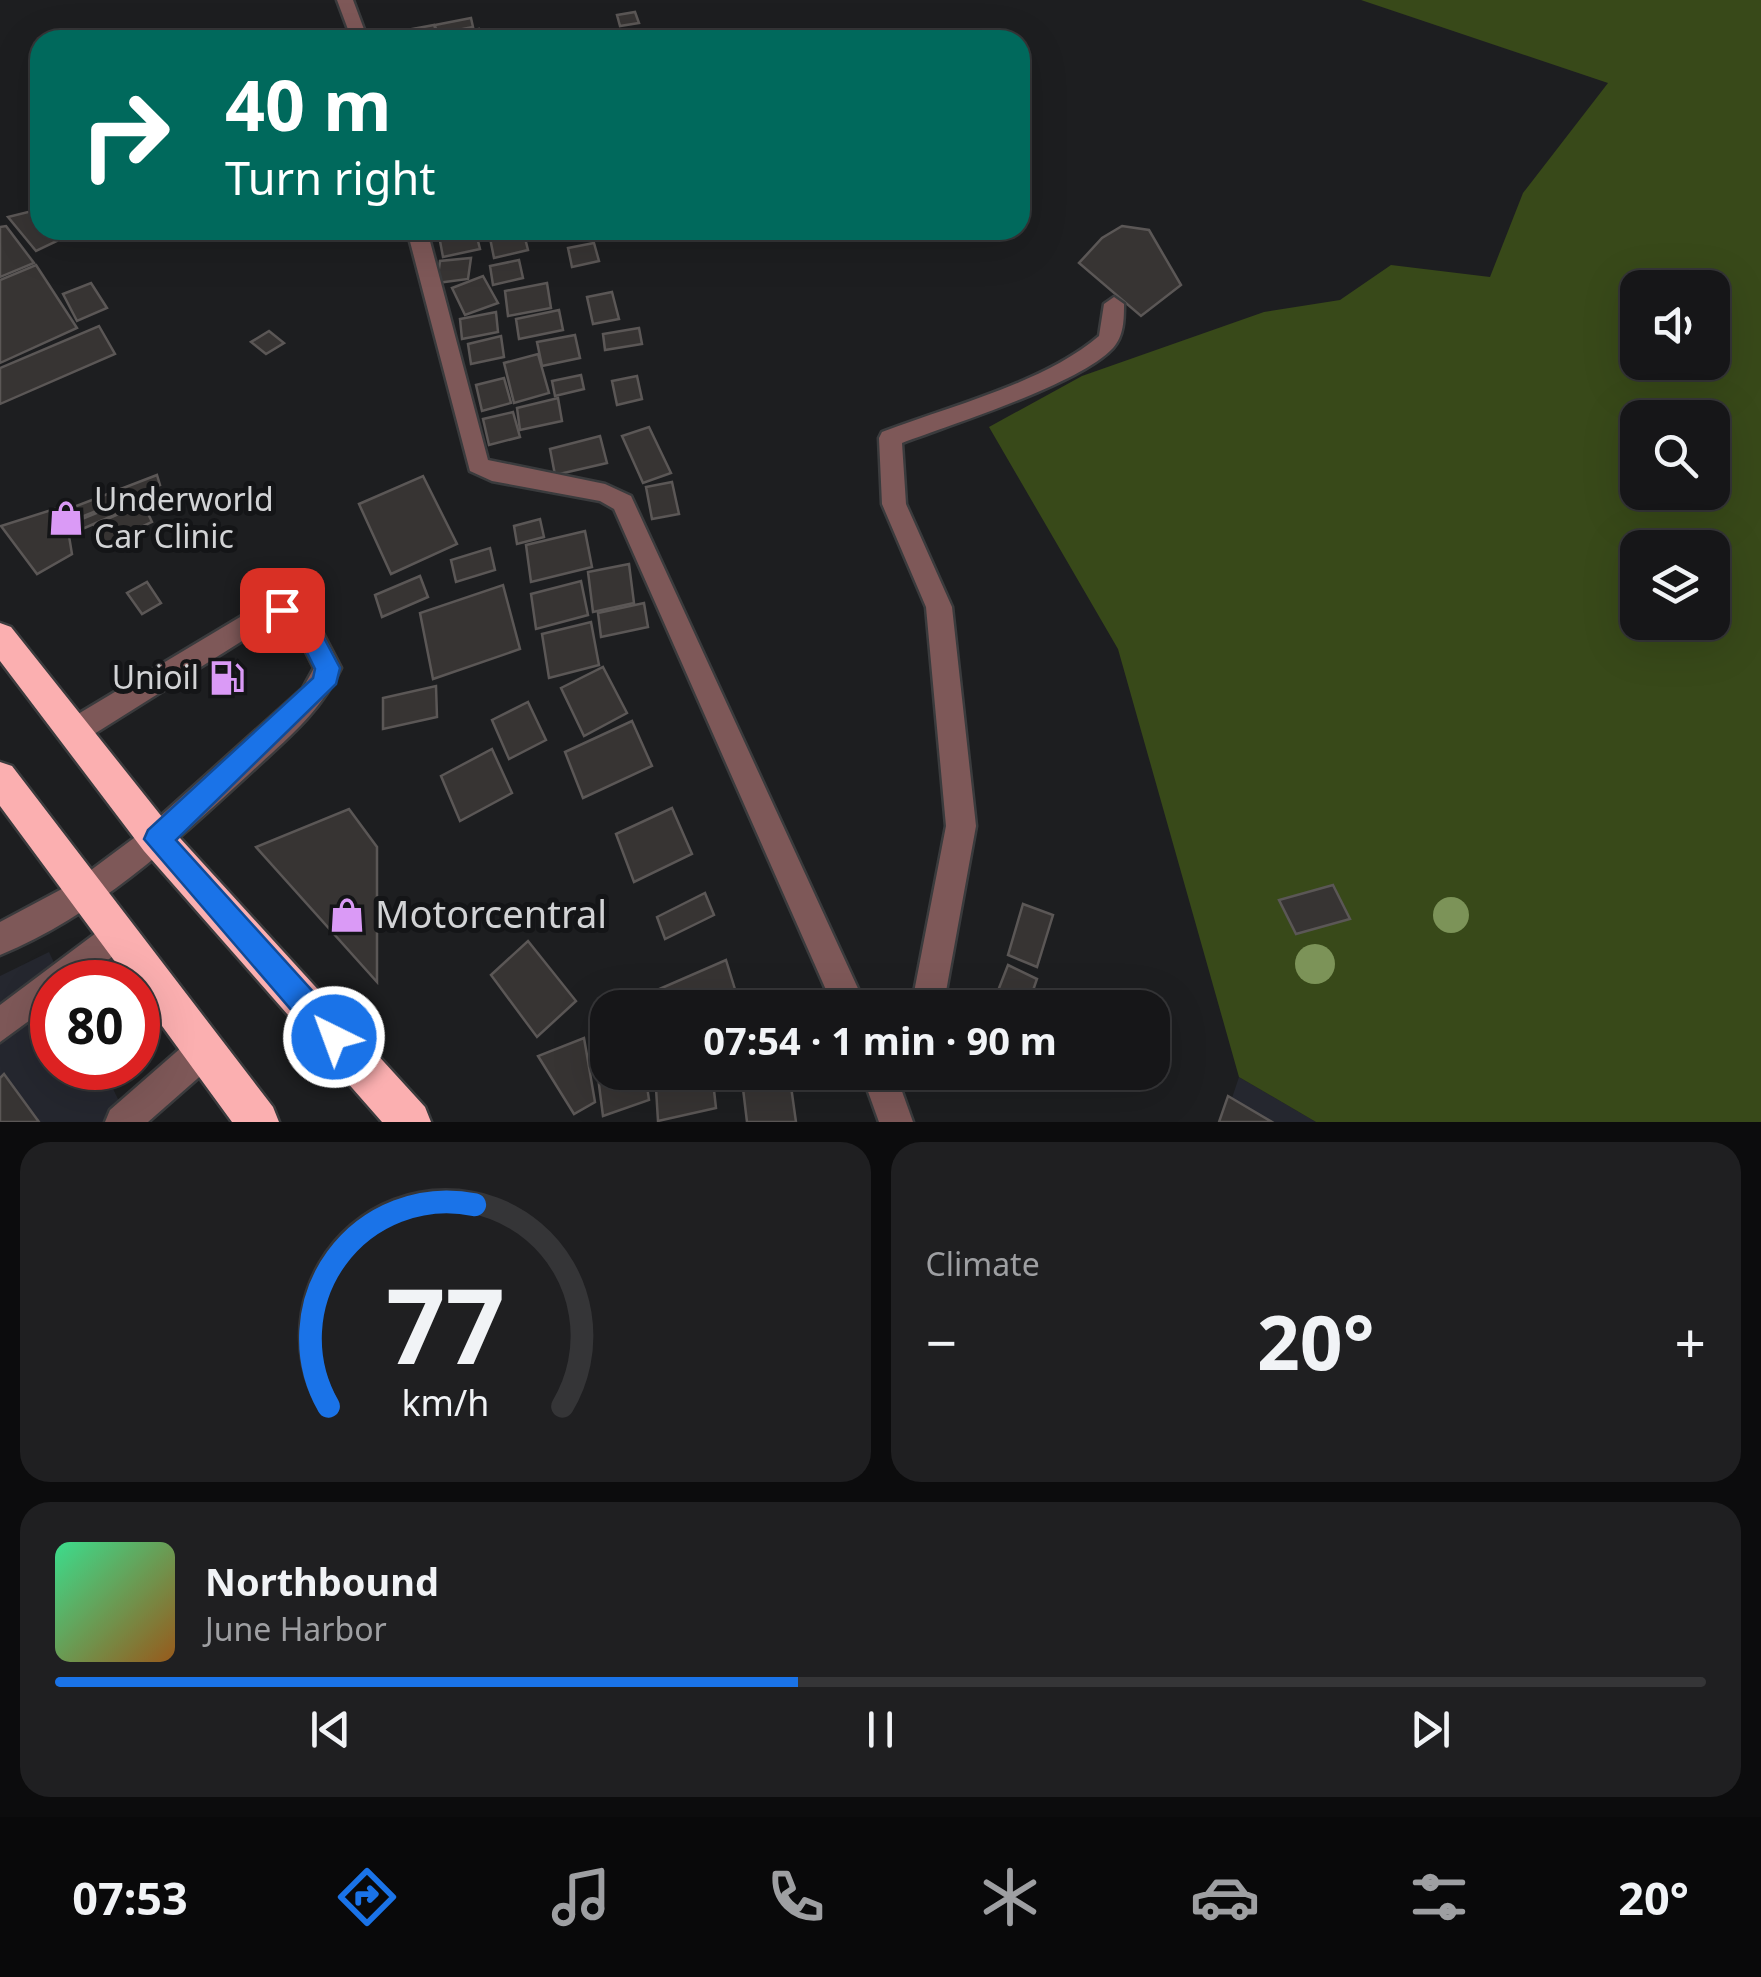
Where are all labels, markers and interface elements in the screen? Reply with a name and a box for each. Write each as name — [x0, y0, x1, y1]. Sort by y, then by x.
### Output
text: 40 m — [225, 56, 392, 152]
icon: right — [60, 70, 190, 200]
text: Turn right — [225, 147, 436, 208]
map controls — [1620, 270, 1730, 640]
button: sound — [1620, 270, 1730, 380]
button: search — [1620, 400, 1730, 510]
place label: Underworld Car Clinic — [94, 477, 274, 557]
shop icon: Underworld Car Clinic — [47, 499, 85, 537]
button: layers — [1620, 530, 1730, 640]
pin — [240, 568, 325, 653]
icon: arrive — [255, 583, 310, 638]
place label: Unioil — [112, 655, 199, 698]
fuel station icon: Unioil — [208, 659, 246, 697]
place label: Motorcentral — [375, 887, 607, 939]
shop icon: Motorcentral — [328, 896, 366, 934]
speed limit sign: 80 — [30, 960, 160, 1090]
position arrow — [282, 985, 386, 1089]
text: 07:54 · 1 min · 90 m — [703, 1014, 1057, 1066]
text: Climate — [926, 1242, 1040, 1285]
text: 77 — [386, 1253, 505, 1394]
text: 20° — [1257, 1290, 1375, 1392]
text: − — [926, 1304, 957, 1379]
text: + — [1675, 1304, 1706, 1379]
text: km/h — [401, 1378, 489, 1426]
text: Northbound — [205, 1555, 439, 1607]
text: June Harbor — [205, 1607, 387, 1650]
icon: previous — [303, 1702, 358, 1757]
icon: pause — [853, 1702, 908, 1757]
icon: next — [1403, 1702, 1458, 1757]
icon: directions — [332, 1862, 402, 1932]
icon: music — [546, 1862, 616, 1932]
icon: phone — [761, 1862, 831, 1932]
icon: climate — [975, 1862, 1045, 1932]
icon: car — [1190, 1862, 1260, 1932]
icon: filters — [1404, 1862, 1474, 1932]
text: 07:53 — [72, 1867, 188, 1928]
text: 20° — [1618, 1867, 1689, 1928]

